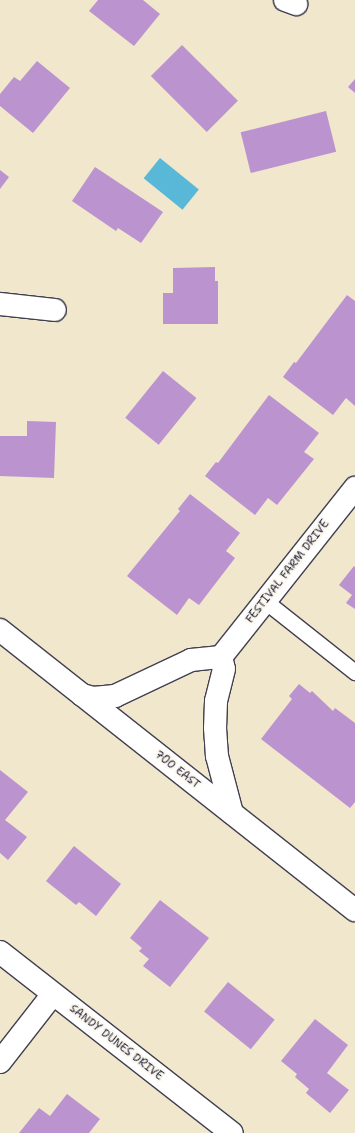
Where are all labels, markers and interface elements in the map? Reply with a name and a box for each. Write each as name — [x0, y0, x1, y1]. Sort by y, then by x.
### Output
street label: FESTIVAL FARM DRIVE — [244, 518, 332, 626]
street label: 700 EAST — [152, 748, 202, 792]
street label: SANDY DUNES DRIVE — [67, 1002, 165, 1084]

